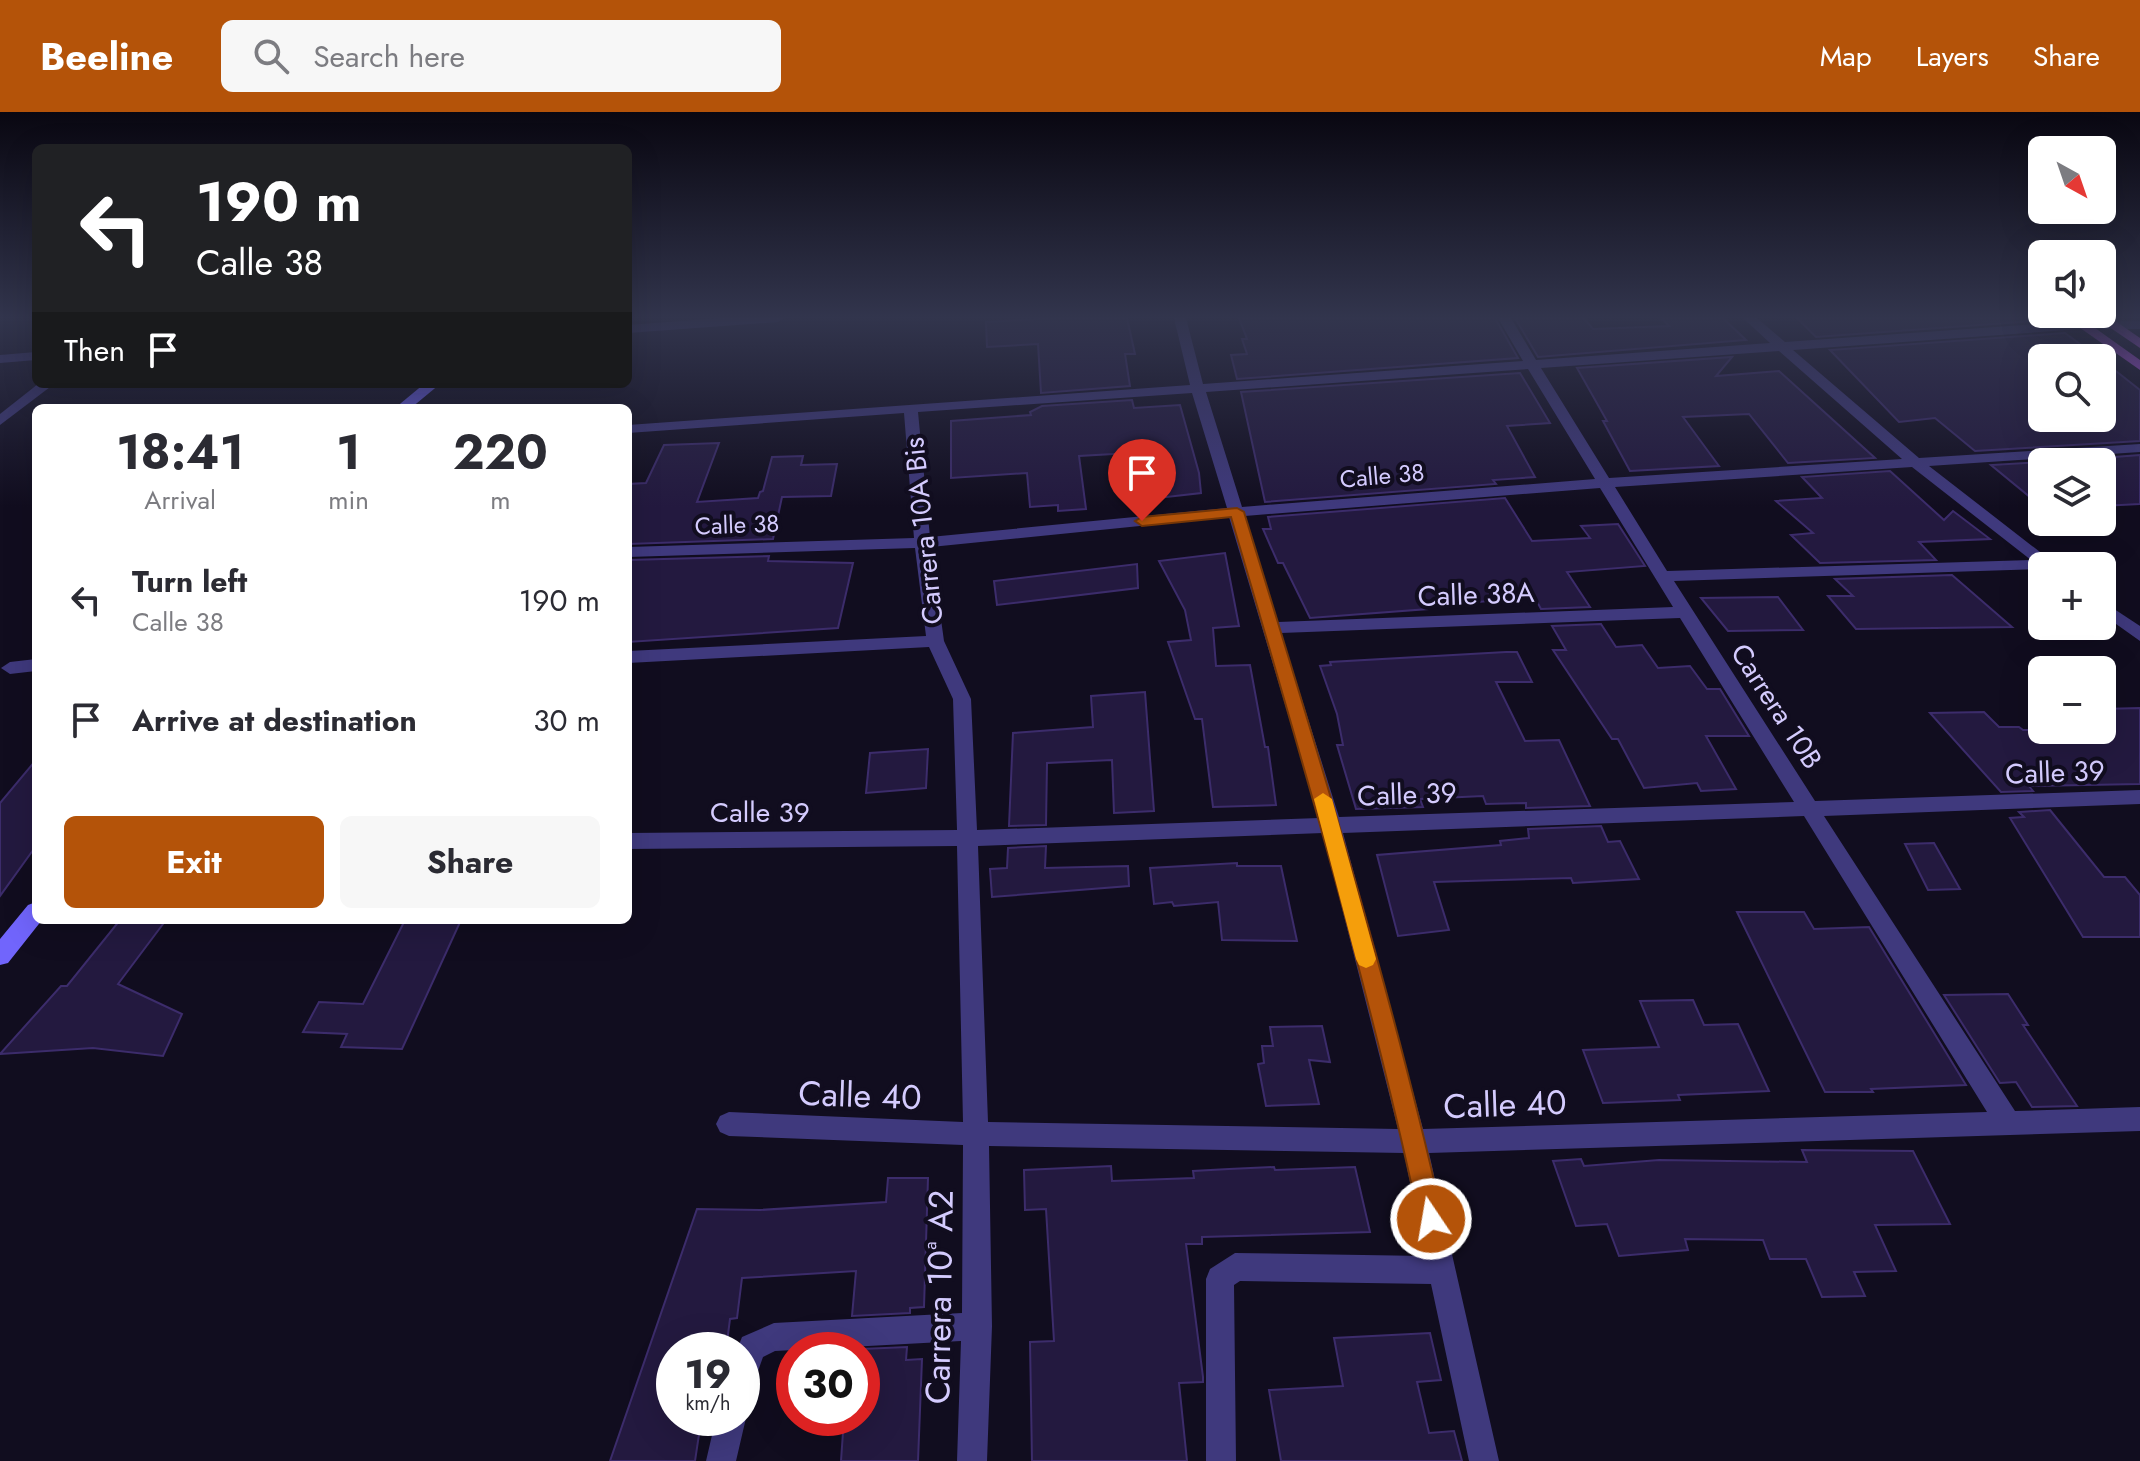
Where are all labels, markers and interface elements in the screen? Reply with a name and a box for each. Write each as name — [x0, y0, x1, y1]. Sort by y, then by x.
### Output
search box — [221, 20, 781, 92]
text: Beeline — [40, 29, 173, 84]
icon: search — [249, 34, 293, 78]
text: Search here — [313, 35, 465, 78]
text: Map — [1820, 36, 1872, 77]
text: Layers — [1916, 36, 1989, 77]
text: Share — [2033, 36, 2100, 77]
north arrow — [2028, 136, 2116, 224]
map controls — [2028, 136, 2116, 744]
text: 190 m — [196, 161, 362, 242]
icon: left — [64, 176, 168, 280]
text: Calle 38 — [196, 236, 323, 288]
button: sound — [2028, 240, 2116, 328]
icon: arrive — [141, 328, 185, 372]
text: Then — [64, 329, 125, 372]
button: search — [2028, 344, 2116, 432]
text: 18:41 — [116, 418, 244, 487]
text: 1 — [336, 418, 361, 487]
text: 220 — [453, 418, 548, 487]
street label: Carrera 10A Bis — [893, 435, 954, 626]
pin — [1108, 439, 1176, 521]
button: layers — [2028, 448, 2116, 536]
icon: arrive — [1120, 451, 1164, 495]
street label: Calle 38 — [1338, 454, 1426, 497]
text: Arrival — [144, 481, 216, 519]
text: min — [328, 481, 369, 519]
text: m — [490, 481, 511, 519]
street label: Calle 38 — [694, 506, 780, 543]
button: + — [2028, 552, 2116, 640]
text: Turn left — [132, 560, 247, 603]
street label: Calle 38A — [1417, 572, 1536, 617]
icon: left — [64, 578, 108, 622]
text: 190 m — [519, 579, 600, 622]
text: Calle 38 — [132, 603, 224, 641]
street label: Carrera 10B — [1721, 635, 1833, 777]
button: − — [2028, 656, 2116, 744]
icon: arrive — [64, 698, 108, 742]
text: Arrive at destination — [132, 699, 417, 742]
text: 30 m — [533, 699, 600, 742]
street label: Calle 39 — [2004, 750, 2106, 795]
street label: Calle 39 — [1356, 772, 1458, 817]
street label: Calle 39 — [710, 792, 810, 833]
button: Exit — [64, 816, 324, 908]
button: Share — [340, 816, 600, 908]
street label: Calle 40 — [798, 1069, 922, 1122]
street label: Calle 40 — [1443, 1078, 1567, 1131]
position arrow — [1389, 1177, 1473, 1261]
street label: Carrera 10ª A2 — [913, 1190, 966, 1404]
speed limit sign: 30 — [776, 1332, 880, 1436]
text: 19 — [684, 1345, 732, 1403]
text: km/h — [685, 1389, 731, 1418]

